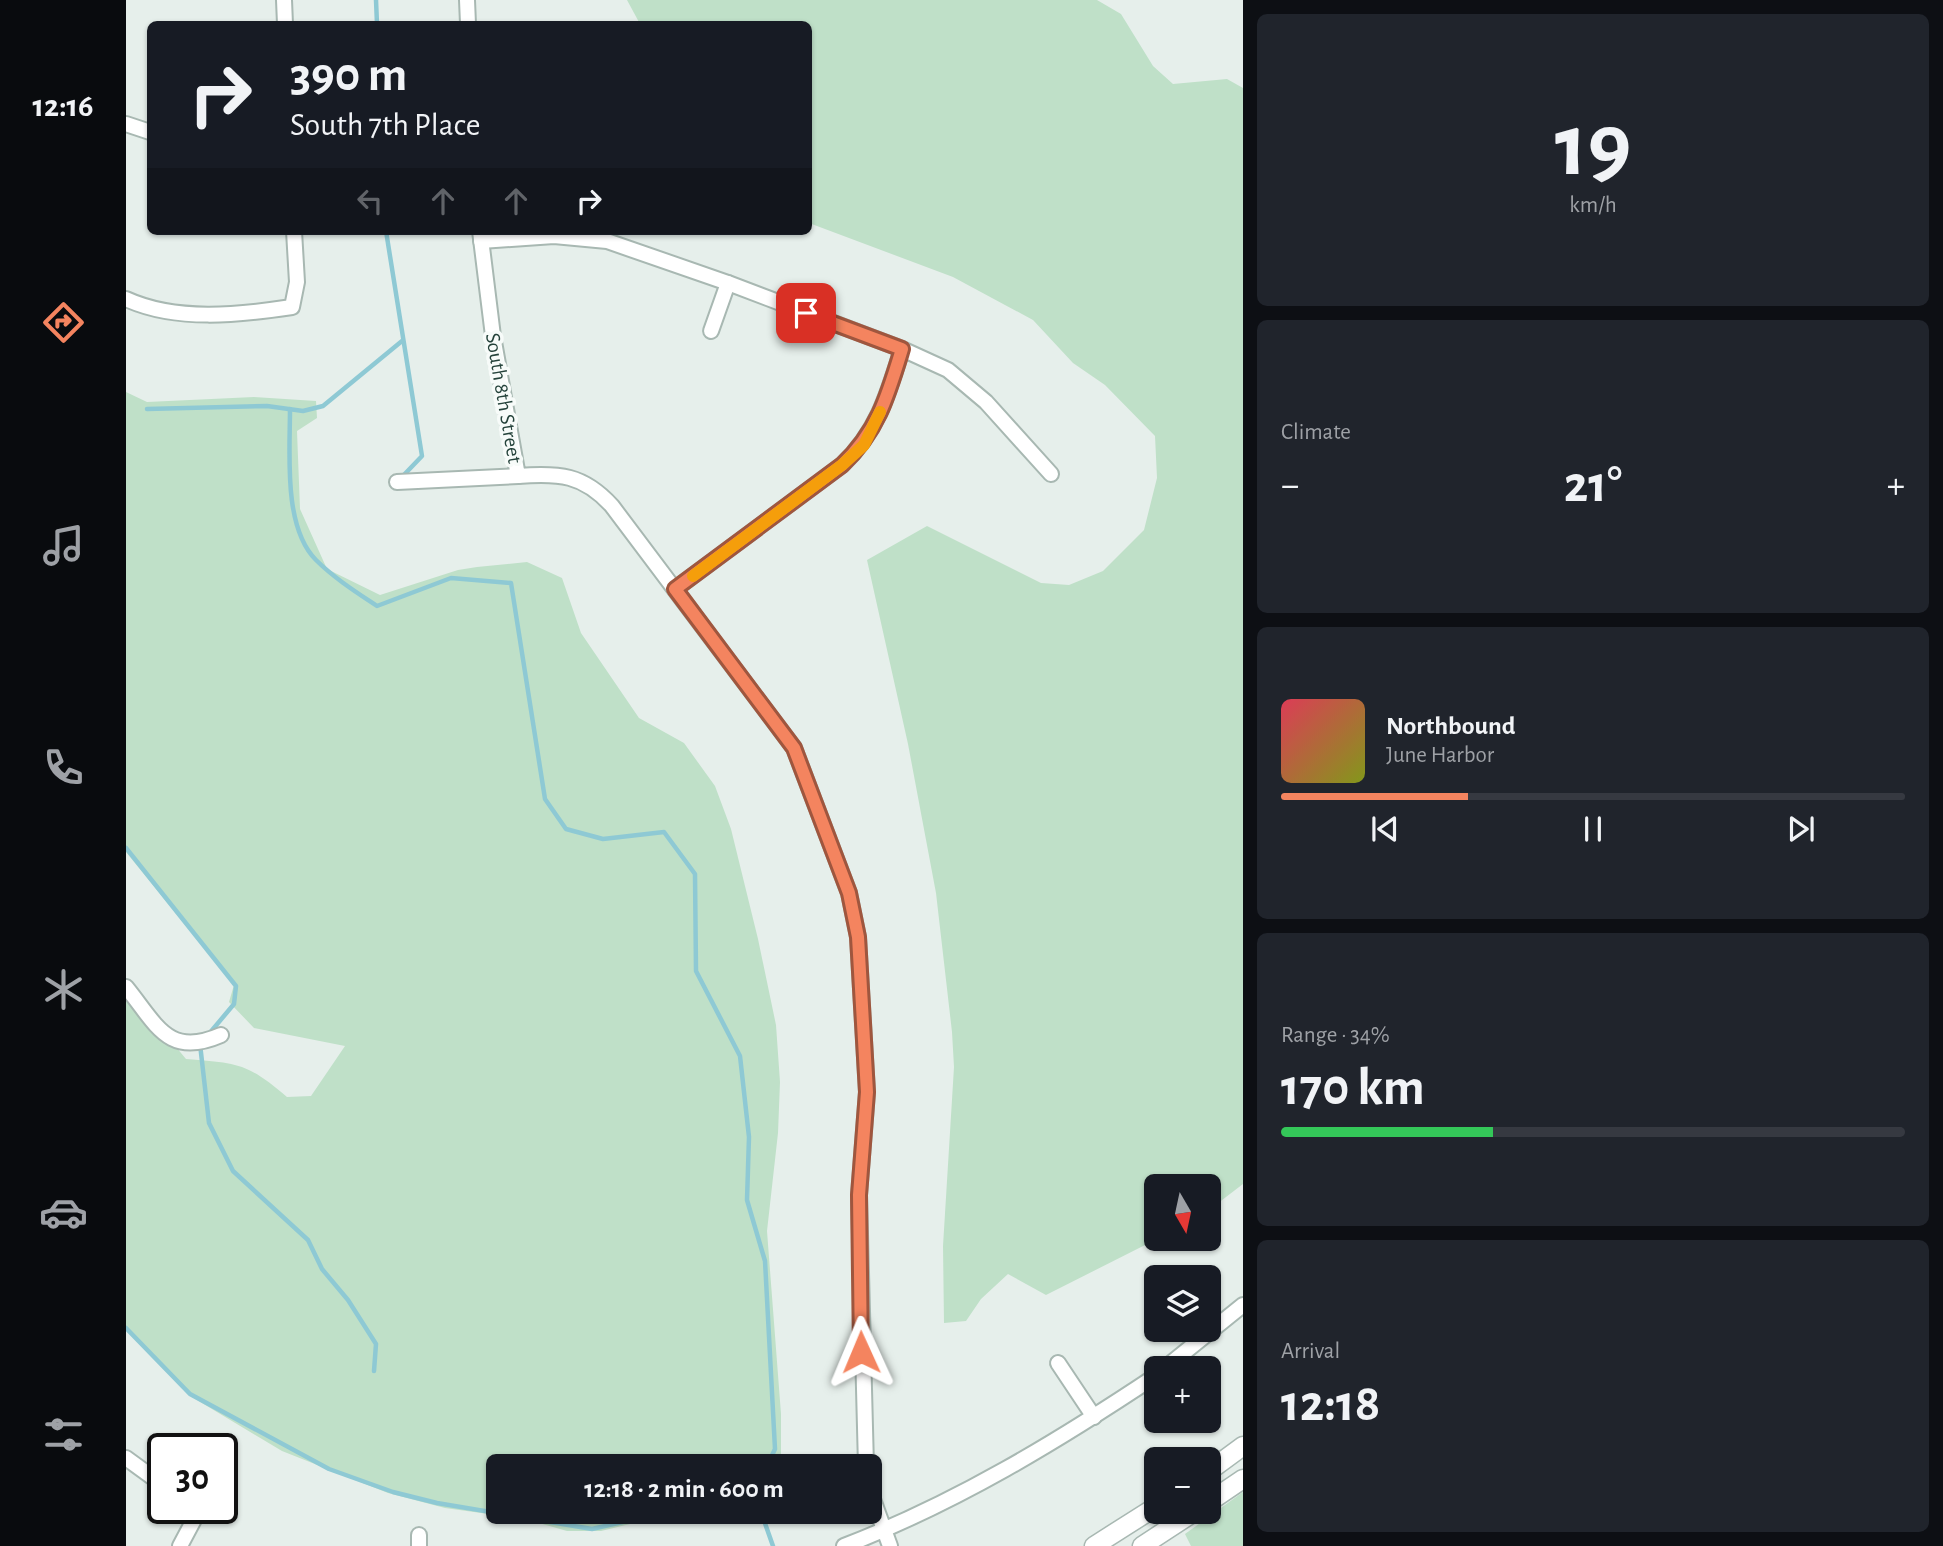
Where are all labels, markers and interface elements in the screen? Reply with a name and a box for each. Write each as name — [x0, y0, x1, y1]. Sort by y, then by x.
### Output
icon: right — [175, 49, 266, 140]
text: 390 m — [290, 51, 407, 100]
text: 12:16 — [33, 90, 93, 122]
text: 19 — [1555, 101, 1631, 192]
text: South 7th Place — [290, 109, 480, 141]
icon: left — [351, 182, 389, 220]
icon: ahead — [424, 182, 462, 220]
icon: ahead — [497, 182, 535, 220]
icon: right — [570, 182, 608, 220]
text: km/h — [1569, 194, 1617, 217]
pin — [776, 283, 836, 343]
icon: arrive — [787, 294, 825, 332]
icon: directions — [39, 298, 88, 347]
street label: South 8th Street — [482, 331, 525, 465]
text: Climate — [1281, 421, 1351, 444]
text: 21° — [1564, 459, 1622, 511]
text: − — [1281, 467, 1299, 505]
text: + — [1887, 467, 1905, 505]
icon: music — [39, 521, 88, 570]
text: Northbound — [1386, 713, 1515, 739]
icon: phone — [39, 743, 88, 792]
text: June Harbor — [1386, 744, 1494, 767]
icon: previous — [1366, 810, 1404, 848]
icon: pause — [1574, 810, 1612, 848]
icon: next — [1782, 810, 1820, 848]
icon: climate — [39, 965, 88, 1014]
text: Range · 34% — [1281, 1024, 1390, 1047]
text: 170 km — [1281, 1062, 1425, 1114]
north arrow — [1144, 1174, 1222, 1251]
map controls — [1144, 1174, 1221, 1524]
icon: car — [39, 1188, 88, 1237]
button: layers — [1144, 1265, 1221, 1342]
position arrow — [824, 1315, 898, 1389]
text: Arrival — [1281, 1340, 1340, 1363]
button: + — [1144, 1356, 1221, 1433]
text: 12:18 — [1281, 1378, 1380, 1430]
icon: filters — [39, 1410, 88, 1459]
speed limit sign: 30 — [147, 1433, 238, 1524]
button: − — [1144, 1447, 1221, 1524]
text: 12:18 · 2 min · 600 m — [584, 1476, 784, 1502]

